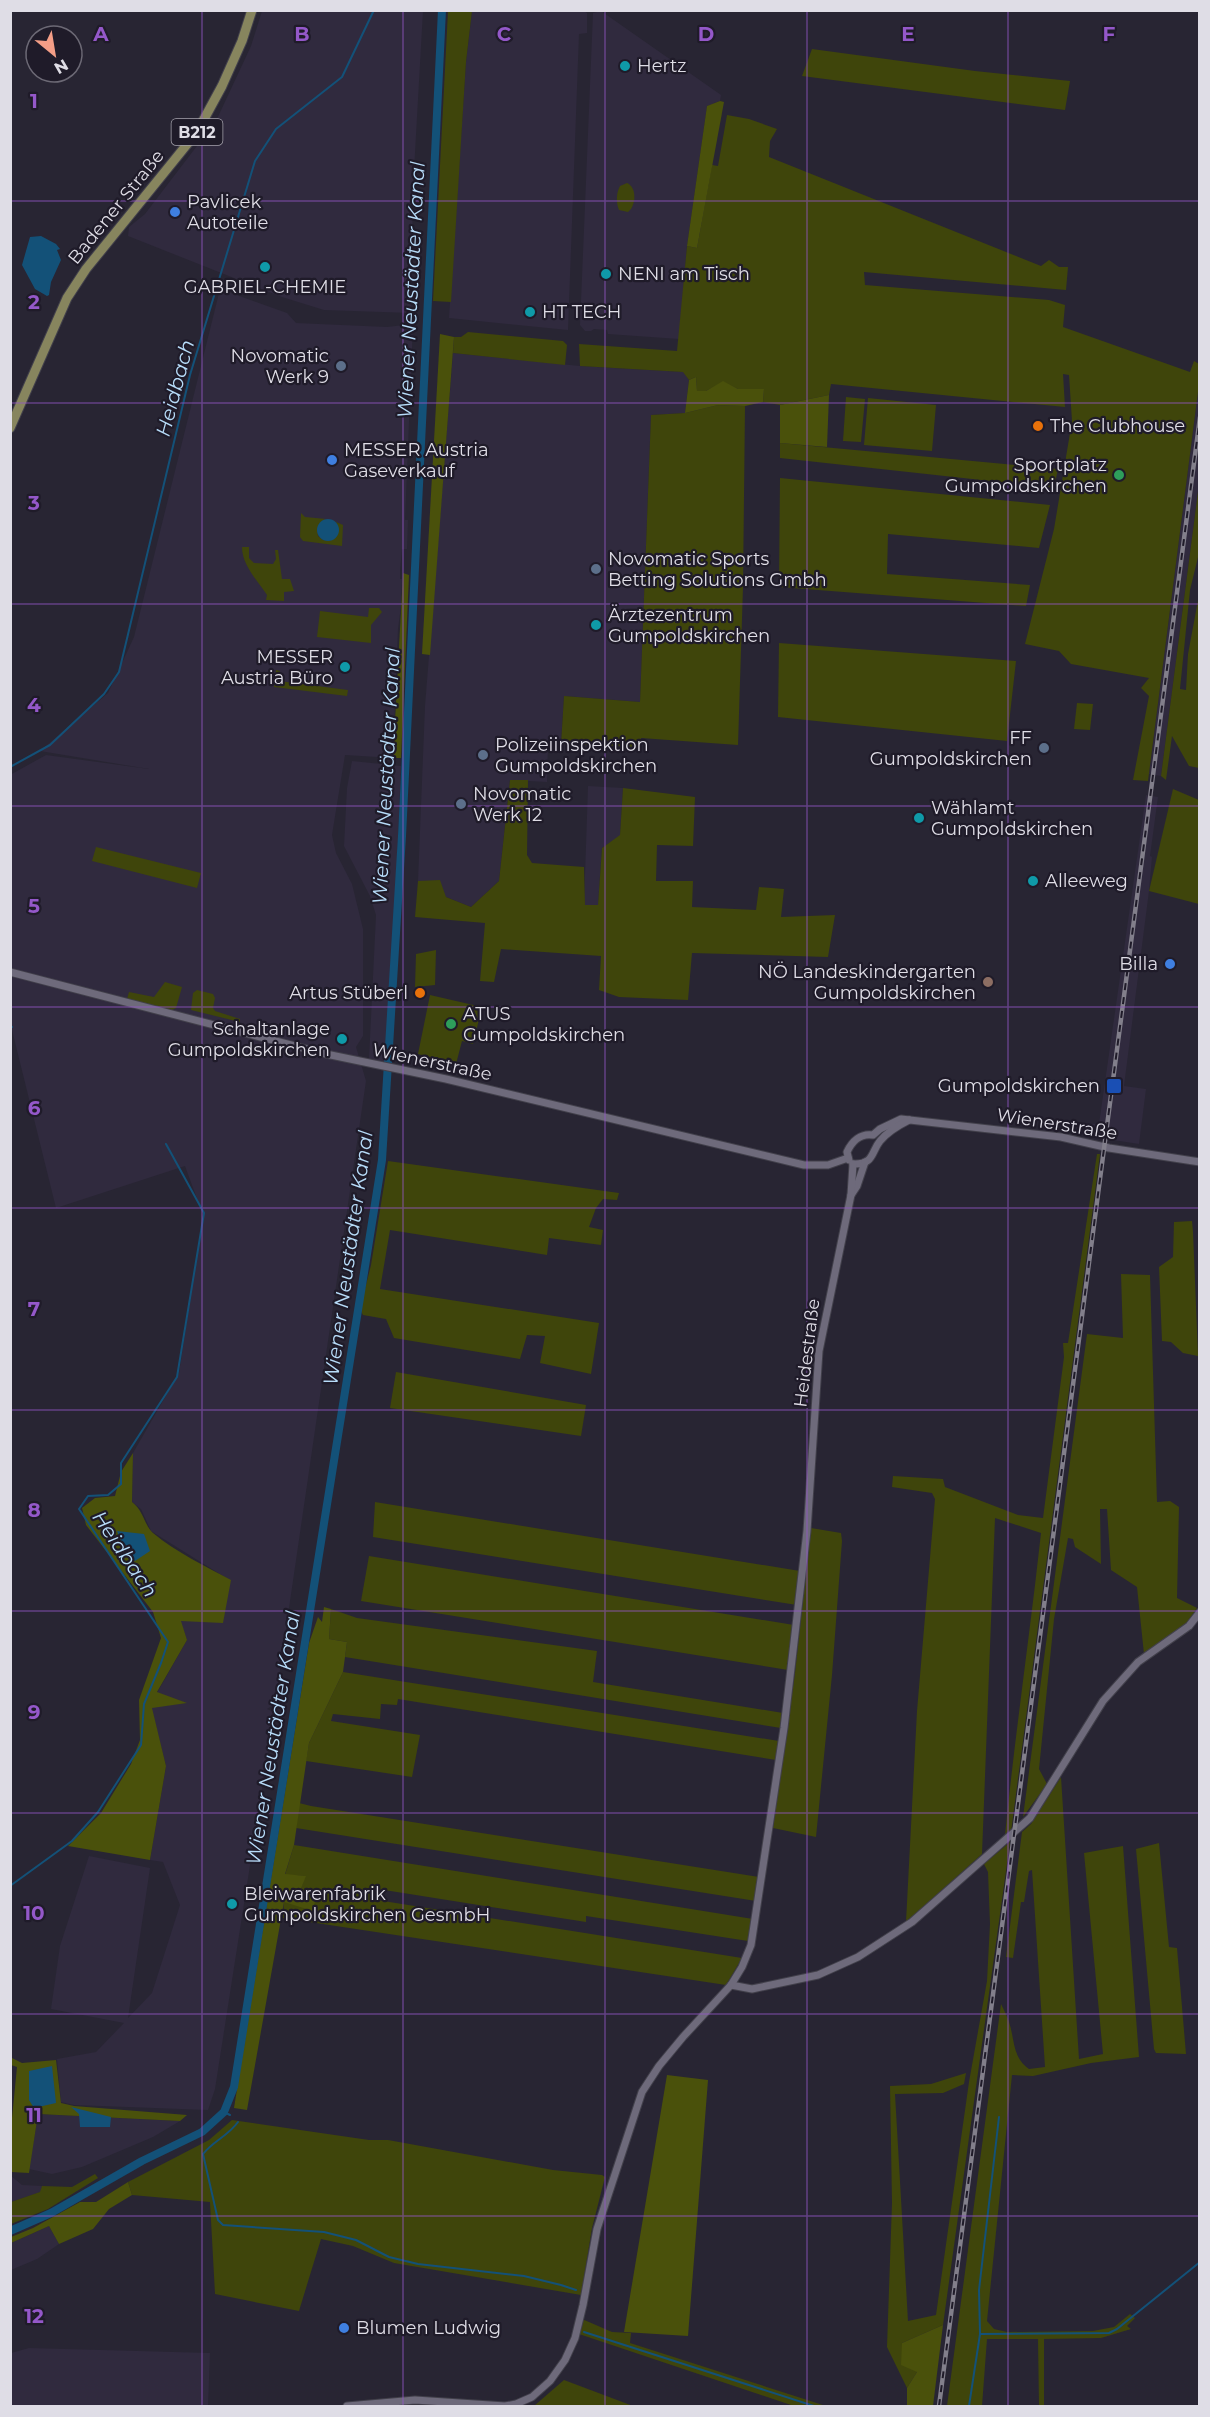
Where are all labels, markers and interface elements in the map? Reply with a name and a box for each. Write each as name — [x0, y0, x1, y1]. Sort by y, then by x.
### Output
text: A — [92, 22, 109, 46]
text: B — [294, 22, 310, 46]
text: C — [497, 22, 512, 46]
text: D — [698, 22, 714, 46]
text: E — [901, 22, 915, 46]
text: F — [1103, 22, 1116, 46]
north arrow — [24, 24, 84, 84]
text: N — [51, 55, 72, 78]
place label: Hertz — [637, 55, 687, 77]
marker: Hertz — [618, 59, 632, 73]
text: 1 — [30, 89, 38, 113]
road number: B212 — [172, 119, 222, 145]
street label: Badener Straße — [63, 145, 169, 269]
water label: Wiener Neustädter Kanal — [392, 160, 430, 419]
place label: Pavlicek Autoteile — [187, 191, 269, 234]
marker: Pavlicek Autoteile — [168, 205, 182, 219]
marker: GABRIEL-CHEMIE — [258, 260, 272, 274]
place label: NENI am Tisch — [618, 263, 750, 285]
marker: NENI am Tisch — [599, 267, 613, 281]
place label: GABRIEL-CHEMIE — [184, 276, 346, 298]
text: 2 — [28, 290, 40, 314]
place label: HT TECH — [542, 301, 621, 323]
marker: HT TECH — [523, 305, 537, 319]
water label: Heidbach — [151, 337, 199, 439]
place label: Novomatic Werk 9 — [231, 345, 329, 388]
marker: Novomatic Werk 9 — [334, 359, 348, 373]
place label: The Clubhouse — [1050, 415, 1185, 437]
marker: The Clubhouse — [1031, 419, 1045, 433]
place label: MESSER Austria Gaseverkauf — [344, 439, 489, 482]
marker: MESSER Austria Gaseverkauf — [325, 453, 339, 467]
place label: Sportplatz Gumpoldskirchen — [945, 454, 1107, 497]
marker: Sportplatz Gumpoldskirchen — [1112, 468, 1126, 482]
text: 3 — [27, 491, 40, 515]
place label: Novomatic Sports Betting Solutions Gmbh — [608, 548, 827, 591]
marker: Novomatic Sports Betting Solutions Gmbh — [589, 562, 603, 576]
place label: Ärztezentrum Gumpoldskirchen — [608, 604, 770, 647]
marker: Ärztezentrum Gumpoldskirchen — [589, 618, 603, 632]
place label: MESSER Austria Büro — [221, 646, 333, 689]
water label: Wiener Neustädter Kanal — [367, 646, 405, 905]
marker: MESSER Austria Büro — [338, 660, 352, 674]
text: 4 — [27, 693, 41, 717]
place label: FF Gumpoldskirchen — [870, 727, 1032, 770]
place label: Polizeiinspektion Gumpoldskirchen — [495, 734, 657, 777]
marker: FF Gumpoldskirchen — [1037, 741, 1051, 755]
marker: Polizeiinspektion Gumpoldskirchen — [476, 748, 490, 762]
place label: Novomatic Werk 12 — [473, 783, 571, 826]
marker: Novomatic Werk 12 — [454, 797, 468, 811]
place label: Wählamt Gumpoldskirchen — [931, 797, 1093, 840]
marker: Wählamt Gumpoldskirchen — [912, 811, 926, 825]
place label: Alleeweg — [1045, 870, 1128, 892]
marker: Alleeweg — [1026, 874, 1040, 888]
text: 5 — [28, 894, 40, 918]
place label: Billa — [1119, 953, 1158, 975]
marker: Billa — [1163, 957, 1177, 971]
place label: NÖ Landeskindergarten Gumpoldskirchen — [758, 961, 976, 1004]
marker: NÖ Landeskindergarten Gumpoldskirchen — [981, 975, 995, 989]
place label: Artus Stüberl — [289, 982, 408, 1004]
marker: Artus Stüberl — [413, 986, 427, 1000]
place label: ATUS Gumpoldskirchen — [463, 1003, 625, 1046]
marker: ATUS Gumpoldskirchen — [444, 1017, 458, 1031]
place label: Schaltanlage Gumpoldskirchen — [168, 1018, 330, 1061]
marker: Schaltanlage Gumpoldskirchen — [335, 1032, 349, 1046]
street label: Wienerstraße — [370, 1039, 494, 1085]
place label: Gumpoldskirchen — [938, 1075, 1100, 1097]
marker: Gumpoldskirchen — [1105, 1077, 1123, 1095]
text: 6 — [28, 1096, 41, 1120]
street label: Wienerstraße — [995, 1104, 1119, 1144]
water label: Wiener Neustädter Kanal — [318, 1128, 378, 1387]
text: 7 — [28, 1297, 40, 1321]
street label: Heidestraße — [789, 1297, 825, 1409]
text: 8 — [27, 1498, 41, 1522]
water label: Heidbach — [87, 1506, 163, 1602]
water label: Wiener Neustädter Kanal — [241, 1609, 305, 1867]
text: 9 — [28, 1700, 40, 1724]
place label: Bleiwarenfabrik Gumpoldskirchen GesmbH — [244, 1883, 490, 1926]
marker: Bleiwarenfabrik Gumpoldskirchen GesmbH — [225, 1897, 239, 1911]
text: 10 — [23, 1901, 45, 1925]
text: 11 — [26, 2103, 42, 2127]
text: 12 — [24, 2304, 44, 2328]
place label: Blumen Ludwig — [356, 2317, 501, 2339]
marker: Blumen Ludwig — [337, 2321, 351, 2335]

